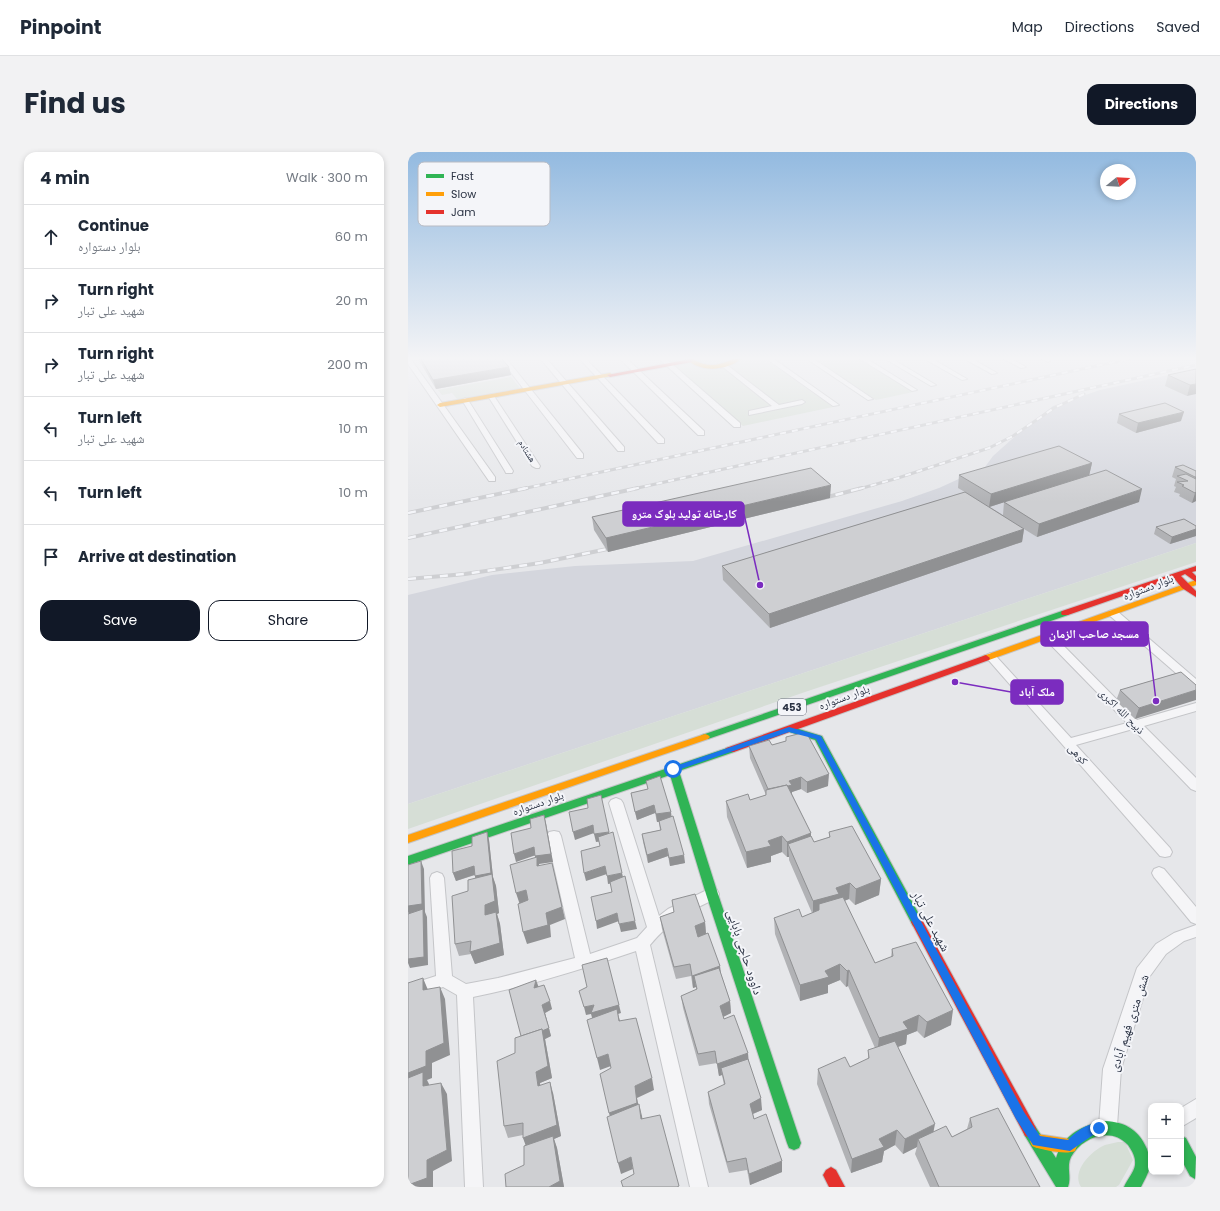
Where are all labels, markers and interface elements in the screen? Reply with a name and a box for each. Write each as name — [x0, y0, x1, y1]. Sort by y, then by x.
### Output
text: Pinpoint — [20, 14, 101, 41]
text: Map — [1012, 17, 1043, 37]
text: Directions — [1065, 17, 1134, 37]
text: Saved — [1156, 17, 1200, 37]
text: Find us — [24, 84, 126, 123]
button: Directions — [1087, 84, 1196, 125]
legend — [418, 162, 550, 226]
north arrow — [1100, 164, 1136, 200]
text: 4 min — [40, 166, 90, 190]
text: Walk · 300 m — [286, 168, 368, 187]
text: Fast — [451, 168, 474, 184]
text: Slow — [451, 186, 476, 202]
text: Jam — [451, 204, 476, 220]
text: Continue — [78, 215, 149, 236]
icon: ahead — [40, 226, 62, 248]
text: 60 m — [335, 227, 368, 246]
text: بلوار دستواره — [78, 237, 141, 256]
text: Turn right — [78, 279, 154, 300]
icon: right — [40, 290, 62, 312]
text: 20 m — [335, 291, 368, 310]
text: شهید علی تبار — [78, 301, 145, 320]
text: Turn right — [78, 343, 154, 364]
icon: right — [40, 354, 62, 376]
text: 200 m — [327, 355, 368, 374]
text: شهید علی تبار — [78, 365, 145, 384]
text: Turn left — [78, 407, 142, 428]
icon: left — [40, 418, 62, 440]
text: 10 m — [339, 419, 368, 438]
text: شهید علی تبار — [78, 429, 145, 448]
street label: هشتادم — [515, 438, 539, 465]
icon: left — [40, 482, 62, 504]
text: Turn left — [78, 482, 142, 503]
text: 10 m — [339, 483, 368, 502]
callout: کارخانه تولید بلوک مترو — [623, 502, 744, 526]
text: کارخانه تولید بلوک مترو — [631, 505, 737, 522]
icon: arrive — [40, 546, 62, 568]
text: Arrive at destination — [78, 546, 236, 567]
street label: بلوار دستواره — [1120, 570, 1176, 604]
button: Save — [40, 600, 200, 641]
button: Share — [208, 600, 368, 641]
callout: مسجد صاحب الزمان — [1041, 622, 1148, 646]
text: مسجد صاحب الزمان — [1049, 625, 1140, 642]
street label: بلوار دستواره — [816, 680, 872, 714]
callout: ملک آباد — [1011, 680, 1063, 704]
text: ملک آباد — [1019, 683, 1055, 700]
street label: ذبیح الله اکبری — [1095, 684, 1149, 738]
road number: 453 — [778, 699, 806, 715]
street label: کوهی — [1064, 740, 1092, 768]
route start — [664, 760, 682, 778]
street label: بلوار دستواره — [510, 787, 566, 819]
street label: شهید علی تبار — [907, 886, 955, 955]
street label: داوود حاجی بابایی — [722, 907, 768, 997]
street label: شش متری فهیم آبادی — [1104, 972, 1154, 1074]
map controls — [1148, 1103, 1184, 1175]
button: + — [1148, 1103, 1184, 1139]
route end — [1090, 1119, 1108, 1137]
button: − — [1148, 1139, 1184, 1175]

